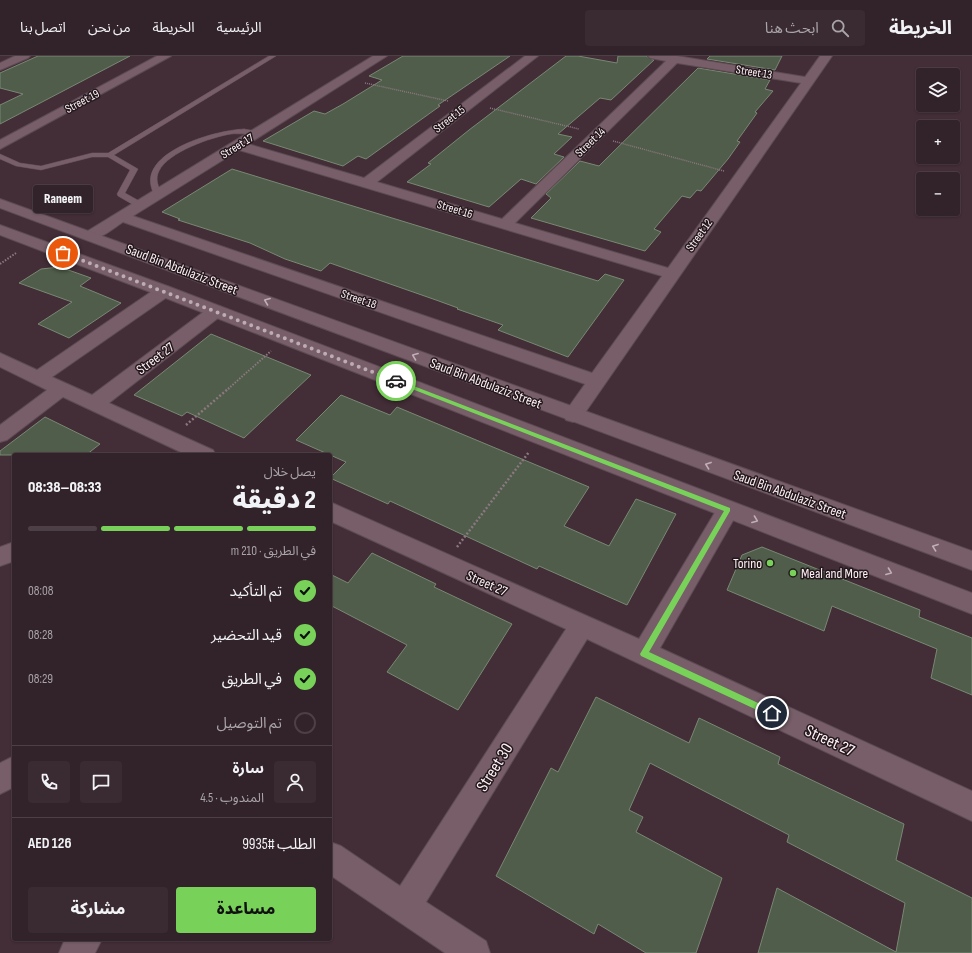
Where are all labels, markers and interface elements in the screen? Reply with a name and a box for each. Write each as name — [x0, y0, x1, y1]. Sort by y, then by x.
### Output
search box — [585, 10, 865, 46]
icon: search — [829, 17, 851, 39]
text: الخريطة — [889, 17, 952, 40]
text: اتصل بنا — [20, 19, 66, 36]
text: من نحن — [88, 19, 131, 36]
text: الخريطة — [153, 19, 195, 36]
text: الرئيسية — [217, 19, 262, 36]
text: ابحث هنا — [765, 19, 819, 38]
street label: Street 13 — [735, 62, 773, 83]
map controls — [916, 68, 960, 216]
button: layers — [916, 68, 960, 112]
street label: Street 19 — [62, 86, 102, 117]
street label: Street 15 — [430, 102, 468, 136]
button: + — [916, 120, 960, 164]
street label: Street 14 — [572, 124, 609, 160]
street label: Street 17 — [218, 130, 257, 162]
button: − — [916, 172, 960, 216]
callout: Raneem — [33, 185, 93, 213]
text: Raneem — [44, 191, 82, 207]
street label: Street 16 — [435, 197, 475, 222]
street label: Street 12 — [683, 216, 716, 255]
pin — [46, 236, 80, 270]
street label: Saud Bin Abdulaziz Street — [123, 240, 240, 299]
icon: bag — [52, 242, 74, 264]
street label: Street 18 — [339, 286, 379, 313]
one-way arrow — [264, 298, 271, 306]
street label: Street 27 — [133, 338, 178, 378]
one-way arrow — [412, 353, 419, 361]
street label: Saud Bin Abdulaziz Street — [427, 354, 544, 413]
courier — [376, 361, 416, 401]
icon: car — [385, 370, 407, 392]
one-way arrow — [705, 461, 712, 469]
text: يصل خلال — [264, 464, 316, 480]
street label: Saud Bin Abdulaziz Street — [731, 466, 848, 523]
text: 08:33–08:38 — [28, 478, 101, 497]
text: 2 دقيقة — [232, 485, 316, 516]
one-way arrow — [752, 516, 759, 524]
text: في الطريق · 210 m — [231, 543, 316, 559]
one-way arrow — [932, 544, 939, 552]
place label: Torino — [733, 555, 762, 572]
marker: Torino — [765, 558, 775, 568]
place label: Meal and More — [801, 565, 868, 582]
street label: Street 27 — [464, 567, 510, 600]
one-way arrow — [886, 567, 893, 575]
marker: Meal and More — [788, 568, 798, 578]
icon: check — [294, 580, 316, 602]
text: تم التأكيد — [230, 582, 282, 601]
text: 08:08 — [28, 583, 53, 599]
icon: check — [294, 624, 316, 646]
text: قيد التحضير — [211, 626, 282, 645]
text: 08:28 — [28, 627, 53, 643]
icon: check — [294, 668, 316, 690]
text: في الطريق — [222, 670, 282, 689]
text: 08:29 — [28, 671, 53, 687]
pin — [755, 696, 789, 730]
icon: home — [761, 702, 783, 724]
text: تم التوصيل — [216, 714, 282, 733]
street label: Street 27 — [802, 721, 858, 761]
street label: Street 30 — [472, 740, 517, 795]
text: سارة — [232, 759, 264, 778]
button: phone — [28, 761, 70, 803]
button: chat — [80, 761, 122, 803]
button: person — [274, 761, 316, 803]
text: المندوب · 4.5 — [200, 790, 264, 806]
text: AED 126 — [28, 834, 71, 853]
text: الطلب #9935 — [242, 835, 316, 854]
button: مشاركة — [28, 887, 168, 933]
button: مساعدة — [176, 887, 316, 933]

